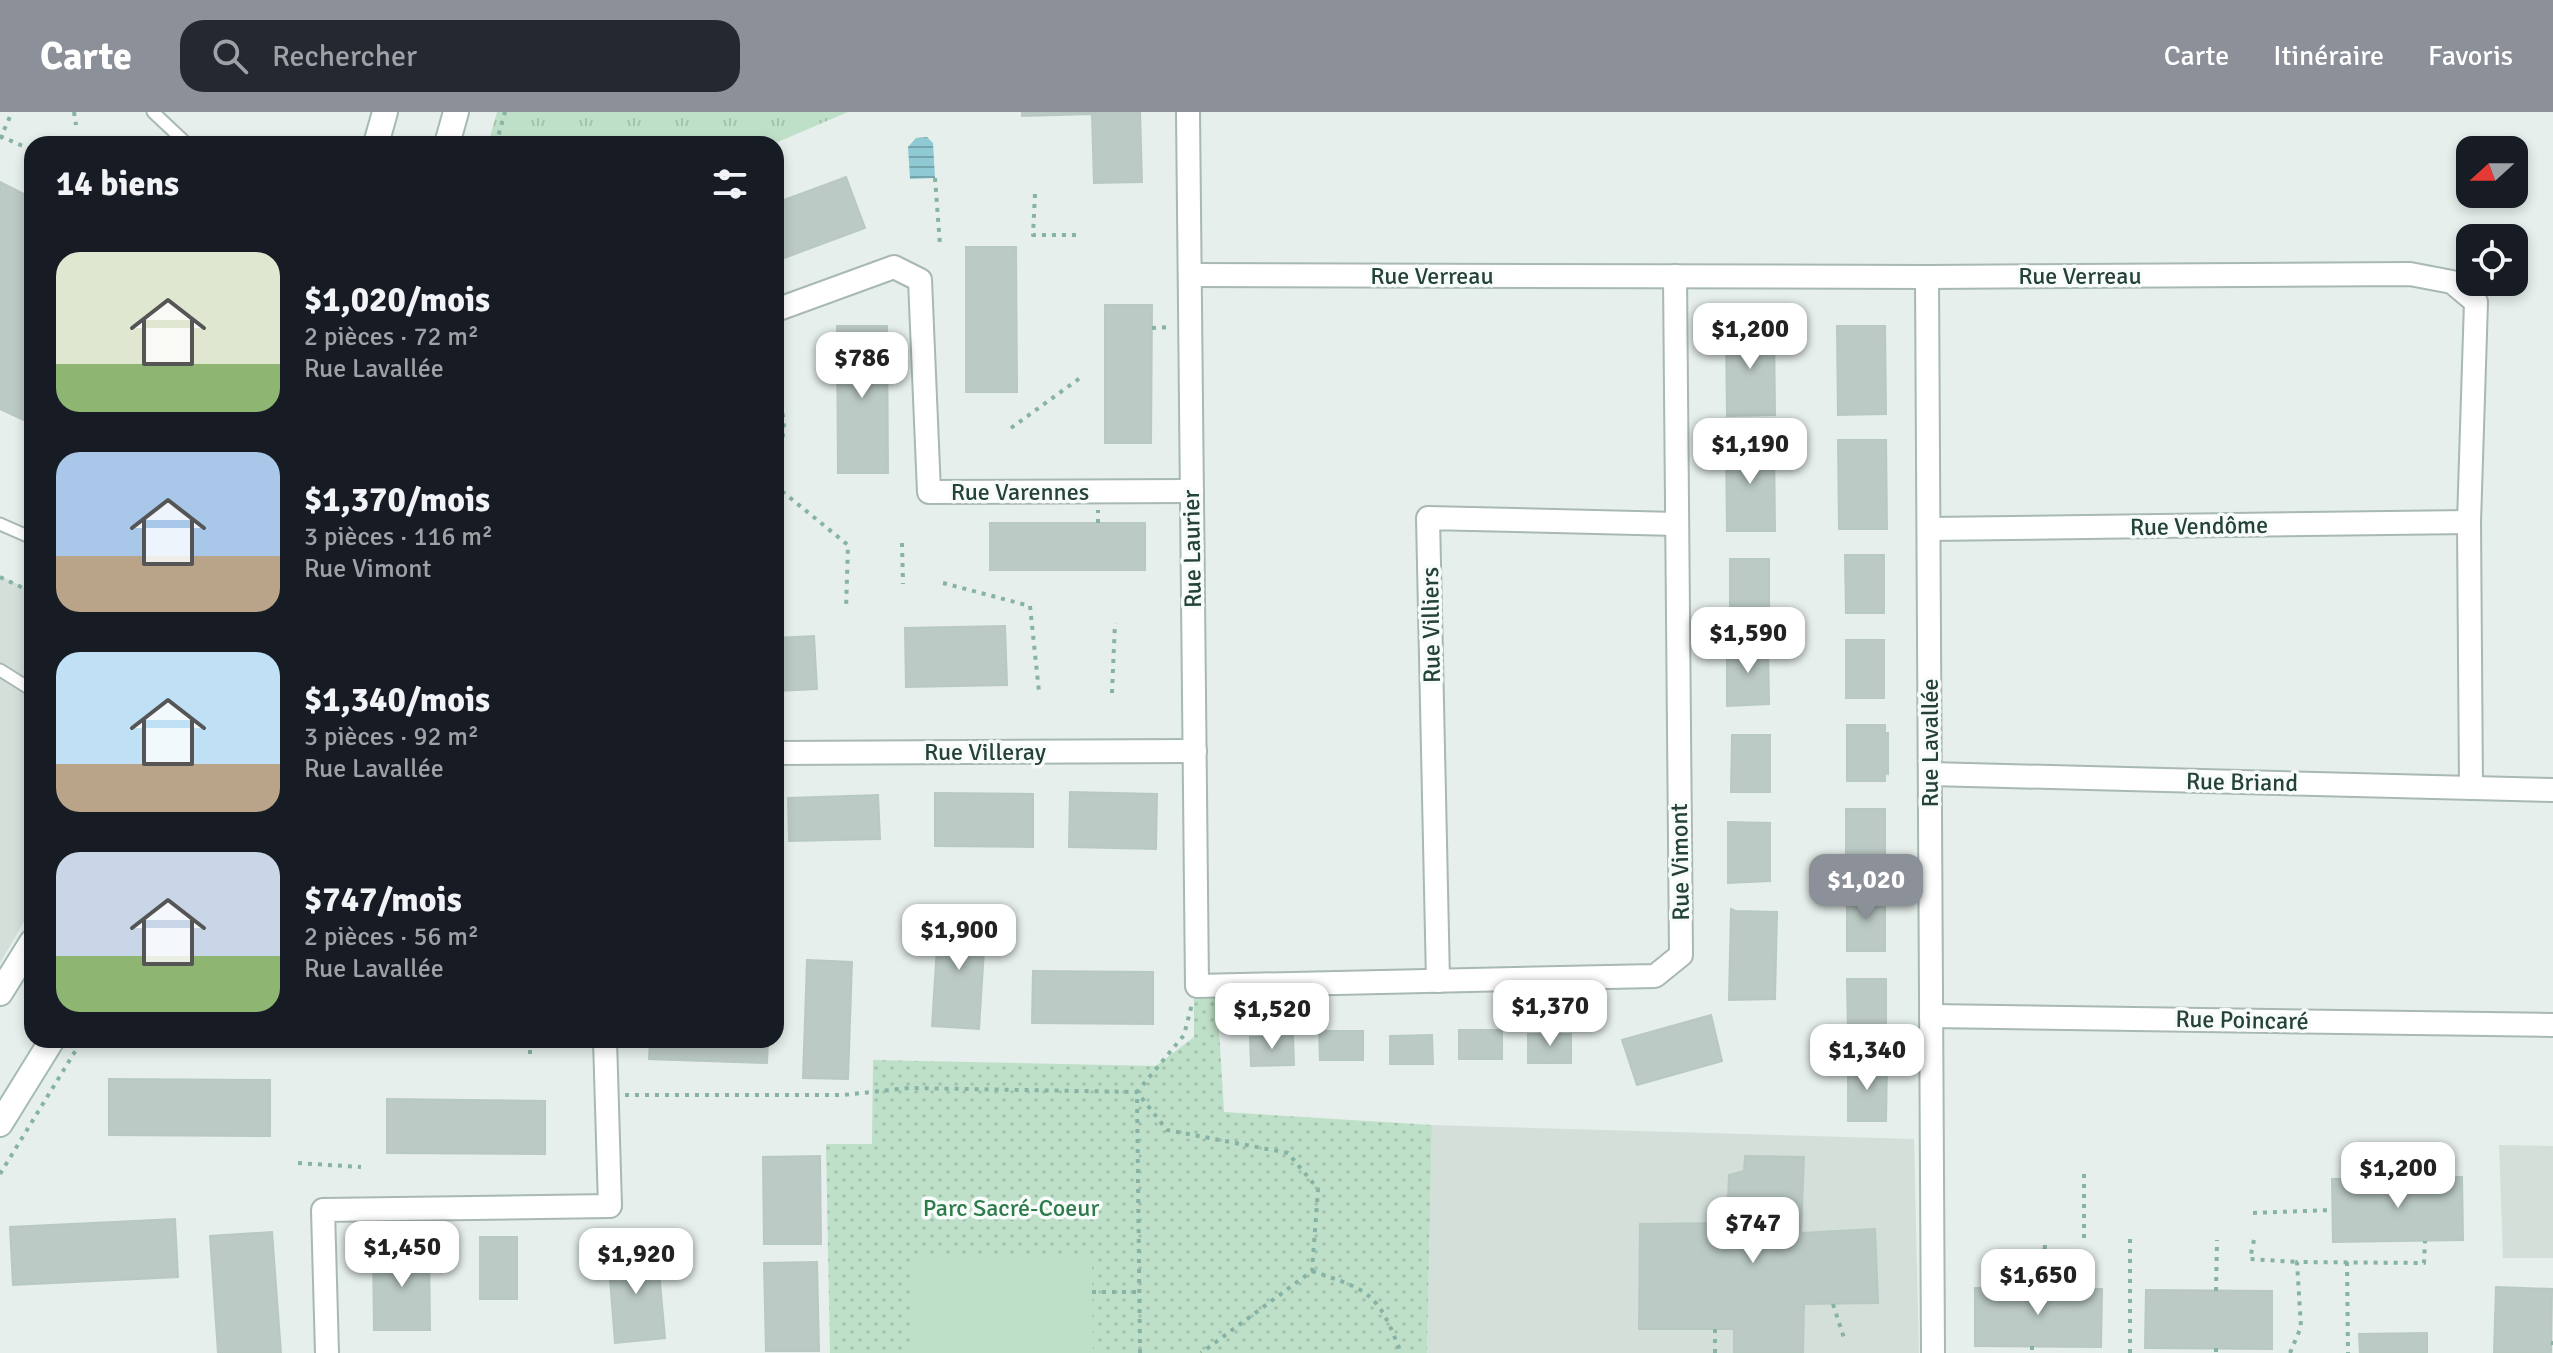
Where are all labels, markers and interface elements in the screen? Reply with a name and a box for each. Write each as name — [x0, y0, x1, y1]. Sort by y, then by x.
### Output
search box — [180, 20, 740, 92]
text: Carte — [40, 33, 132, 80]
icon: search — [208, 34, 252, 78]
text: Rechercher — [272, 38, 417, 75]
text: Carte — [2164, 39, 2229, 73]
text: Itinéraire — [2273, 39, 2384, 73]
text: Favoris — [2428, 39, 2513, 73]
north arrow — [2456, 136, 2528, 208]
map controls — [2456, 136, 2528, 296]
icon: filters — [708, 162, 752, 206]
text: 14 biens — [56, 163, 179, 205]
button: locate — [2456, 224, 2528, 296]
street label: Rue Verreau — [1370, 261, 1494, 291]
street label: Rue Verreau — [2018, 261, 2142, 291]
text: $1,020/mois — [304, 279, 490, 321]
icon: home — [120, 284, 216, 380]
pin: $1,200 — [1685, 303, 1815, 371]
text: $1,200 — [1711, 313, 1789, 345]
text: 2 pièces · 72 m² — [304, 321, 479, 353]
pin: $786 — [815, 332, 909, 400]
text: $786 — [834, 342, 890, 374]
text: Rue Lavallée — [304, 353, 444, 385]
pin: $1,190 — [1685, 418, 1815, 486]
text: $1,190 — [1711, 428, 1789, 460]
street label: Rue Varennes — [951, 477, 1089, 507]
text: $1,370/mois — [304, 479, 490, 521]
icon: home — [120, 484, 216, 580]
street label: Rue Laurier — [1176, 489, 1208, 608]
street label: Rue Vendôme — [2130, 510, 2268, 542]
text: 3 pièces · 116 m² — [304, 521, 493, 553]
text: Rue Vimont — [304, 553, 431, 585]
street label: Rue Villiers — [1415, 567, 1447, 683]
pin: $1,590 — [1683, 607, 1813, 675]
text: $1,590 — [1709, 617, 1787, 649]
text: $1,340/mois — [304, 679, 490, 721]
street label: Rue Lavallée — [1915, 679, 1945, 808]
icon: home — [120, 684, 216, 780]
text: 3 pièces · 92 m² — [304, 721, 479, 753]
street label: Rue Villeray — [924, 737, 1046, 767]
text: Rue Lavallée — [304, 753, 444, 785]
street label: Rue Briand — [2186, 766, 2298, 798]
street label: Rue Vimont — [1664, 803, 1696, 921]
pin: $1,020 — [1801, 854, 1931, 922]
text: $1,020 — [1827, 864, 1905, 896]
text: $747/mois — [304, 879, 462, 921]
icon: home — [120, 884, 216, 980]
pin: $1,900 — [894, 904, 1024, 972]
text: $1,900 — [920, 914, 998, 946]
text: 2 pièces · 56 m² — [304, 921, 479, 953]
text: Rue Lavallée — [304, 953, 444, 985]
pin: $1,370 — [1485, 980, 1615, 1048]
pin: $1,520 — [1207, 983, 1337, 1051]
text: $1,370 — [1511, 990, 1589, 1022]
text: $1,520 — [1233, 993, 1311, 1025]
street label: Rue Poincaré — [2175, 1004, 2309, 1036]
pin: $1,340 — [1802, 1024, 1932, 1092]
text: $1,340 — [1828, 1034, 1906, 1066]
pin: $1,200 — [2333, 1142, 2463, 1210]
text: $1,200 — [2359, 1152, 2437, 1184]
park label: Parc Sacré-Coeur — [923, 1193, 1099, 1223]
pin: $747 — [1706, 1197, 1800, 1265]
text: $747 — [1725, 1207, 1781, 1239]
pin: $1,450 — [337, 1221, 467, 1289]
pin: $1,920 — [571, 1228, 701, 1296]
text: $1,450 — [363, 1231, 441, 1263]
text: $1,920 — [597, 1238, 675, 1270]
pin: $1,650 — [1973, 1249, 2103, 1317]
text: $1,650 — [1999, 1259, 2077, 1291]

